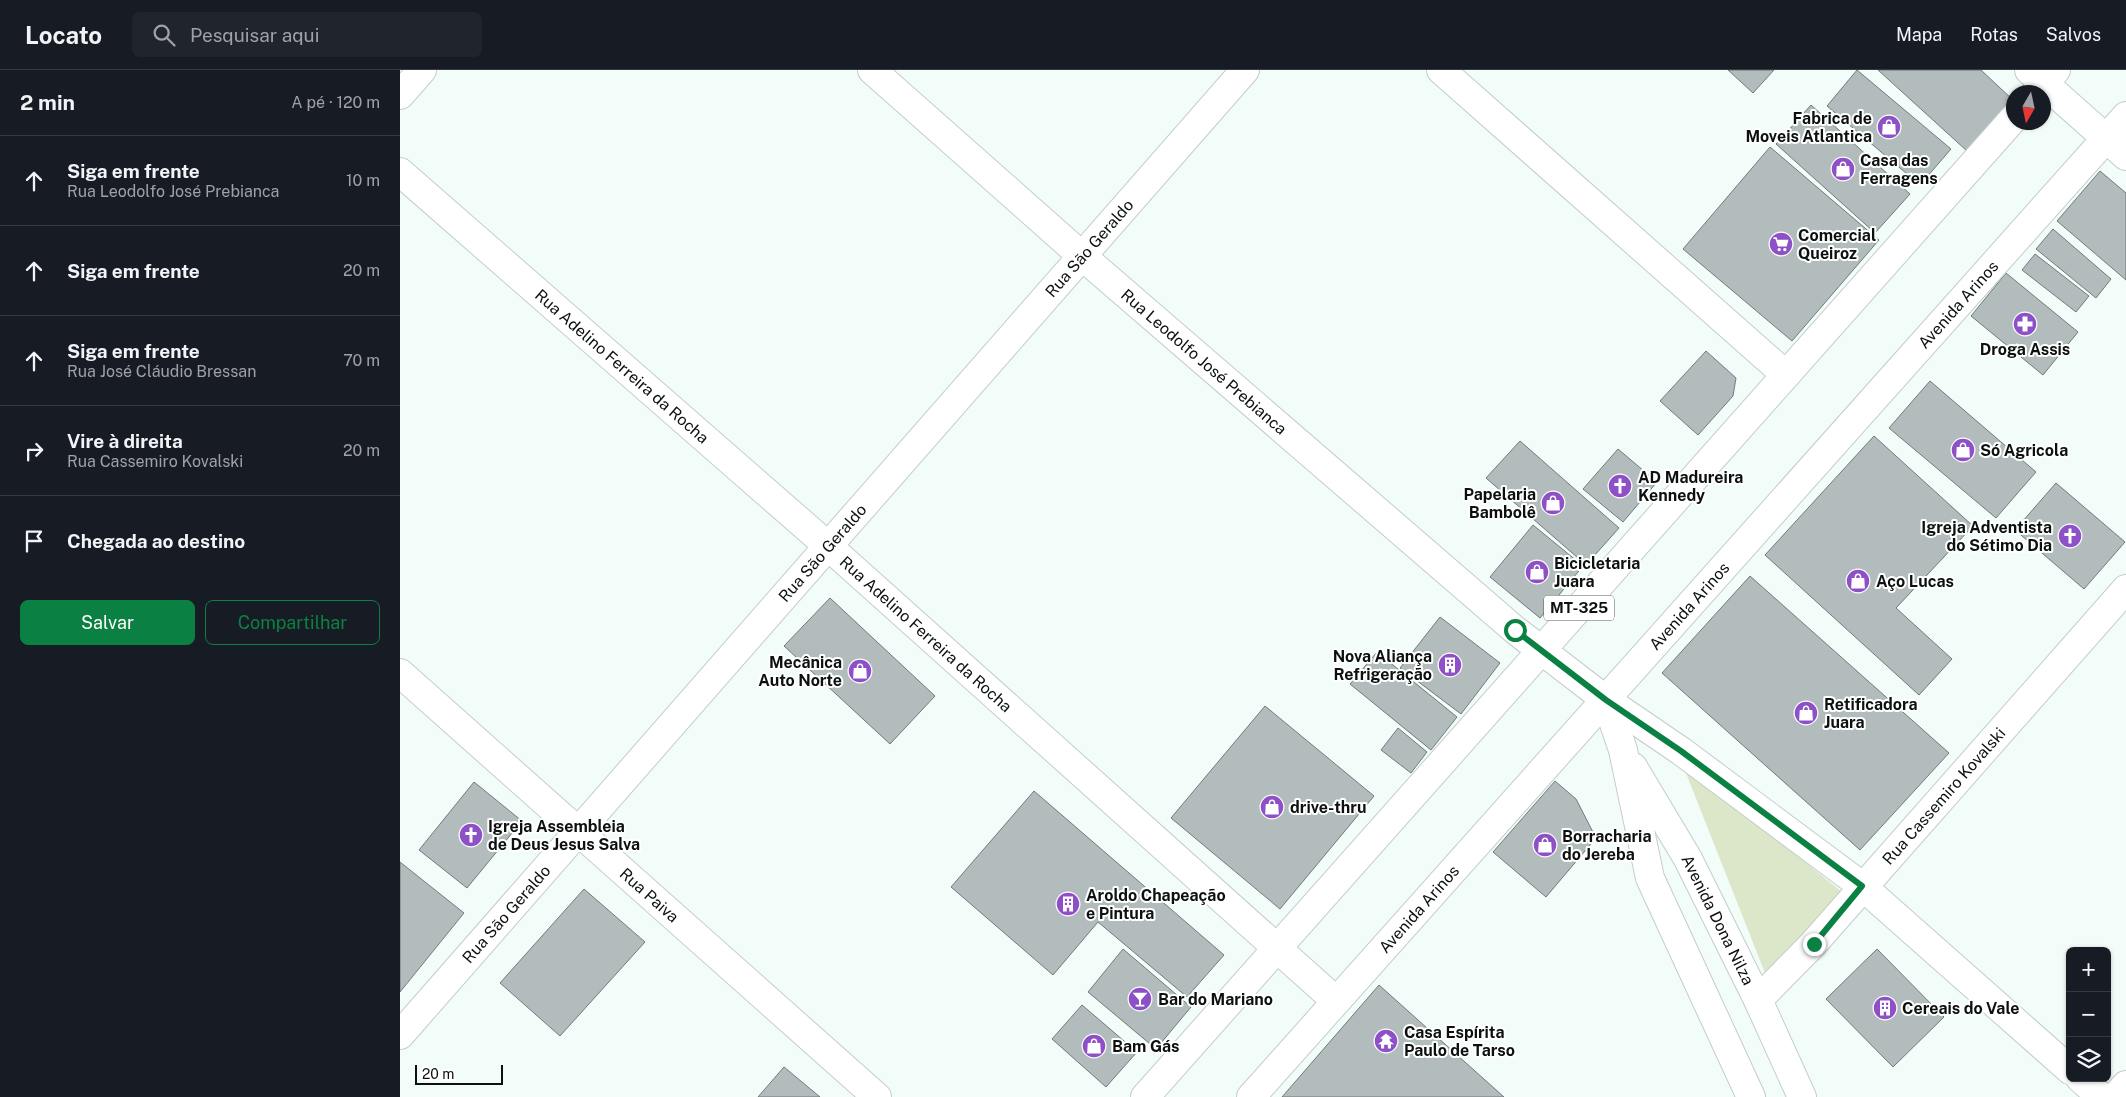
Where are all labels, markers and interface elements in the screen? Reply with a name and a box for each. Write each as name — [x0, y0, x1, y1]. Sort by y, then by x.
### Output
search box — [132, 12, 482, 57]
text: Locato — [25, 21, 102, 49]
icon: search — [150, 21, 178, 49]
text: Pesquisar aqui — [190, 24, 319, 46]
text: Mapa — [1896, 24, 1942, 45]
text: Rotas — [1970, 24, 2018, 45]
text: Salvos — [2046, 24, 2101, 45]
north arrow — [2006, 85, 2051, 130]
text: 2 min — [20, 90, 75, 115]
text: A pé · 120 m — [291, 93, 380, 112]
place label: Fabrica de Moveis Atlantica — [1745, 109, 1872, 146]
shop icon: Fabrica de Moveis Atlantica — [1876, 114, 1902, 140]
place label: Casa das Ferragens — [1860, 151, 1938, 188]
shop icon: Casa das Ferragens — [1830, 156, 1856, 182]
text: Siga em frente — [67, 160, 200, 182]
icon: ahead — [20, 167, 48, 195]
text: 10 m — [346, 171, 380, 190]
text: Rua Leodolfo José Prebianca — [67, 182, 279, 201]
street label: Rua São Geraldo — [1042, 196, 1137, 301]
place label: Comercial Queiroz — [1798, 226, 1876, 263]
supermarket icon: Comercial Queiroz — [1768, 231, 1794, 257]
icon: ahead — [20, 257, 48, 285]
street label: Avenida Arinos — [1914, 257, 2002, 353]
text: Siga em frente — [67, 260, 200, 282]
text: 20 m — [343, 261, 380, 280]
street label: Rua Adelino Ferreira da Rocha — [531, 285, 713, 447]
street label: Rua Leodolfo José Prebianca — [1117, 285, 1291, 439]
pharmacy icon: Droga Assis — [2012, 311, 2038, 337]
text: Siga em frente — [67, 340, 200, 362]
place label: Droga Assis — [1980, 340, 2070, 359]
icon: ahead — [20, 347, 48, 375]
text: 70 m — [343, 351, 380, 370]
text: Rua José Cláudio Bressan — [67, 362, 256, 381]
text: Vire à direita — [67, 430, 183, 452]
icon: right — [20, 437, 48, 465]
shop icon: Só Agricola — [1950, 437, 1976, 463]
text: 20 m — [343, 441, 380, 460]
place label: Só Agricola — [1980, 441, 2068, 460]
text: Rua Cassemiro Kovalski — [67, 452, 243, 471]
place label: AD Madureira Kennedy — [1638, 468, 1743, 505]
church icon: AD Madureira Kennedy — [1607, 473, 1633, 499]
place label: Papelaria Bambolê — [1464, 485, 1536, 522]
shop icon: Papelaria Bambolê — [1540, 490, 1566, 516]
street label: Rua São Geraldo — [775, 500, 871, 606]
place label: Igreja Adventista do Sétimo Dia — [1921, 518, 2052, 555]
church icon: Igreja Adventista do Sétimo Dia — [2057, 523, 2083, 549]
icon: arrive — [20, 527, 48, 555]
text: Chegada ao destino — [67, 530, 245, 552]
street label: Rua Adelino Ferreira da Rocha — [836, 552, 1016, 716]
place label: Bicicletaria Juara — [1554, 554, 1640, 591]
shop icon: Bicicletaria Juara — [1524, 559, 1550, 585]
street label: Avenida Arinos — [1645, 559, 1733, 654]
shop icon: Aço Lucas — [1845, 568, 1871, 594]
place label: Aço Lucas — [1876, 572, 1954, 591]
road number: MT-325 — [1544, 596, 1614, 620]
button: Salvar — [20, 600, 195, 645]
button: Compartilhar — [205, 600, 380, 645]
route start — [1504, 619, 1527, 642]
place label: Nova Aliança Refrigeração — [1333, 647, 1432, 684]
building icon: Nova Aliança Refrigeração — [1437, 652, 1463, 678]
place label: Mecânica Auto Norte — [758, 653, 842, 690]
shop icon: Mecânica Auto Norte — [847, 658, 873, 684]
place label: Retificadora Juara — [1824, 695, 1918, 732]
shop icon: Retificadora Juara — [1793, 700, 1819, 726]
street label: Rua Cassemiro Kovalski — [1879, 724, 2009, 869]
shop icon: drive-thru — [1259, 794, 1285, 820]
place label: drive-thru — [1290, 798, 1366, 817]
place label: Igreja Assembleia de Deus Jesus Salva — [488, 817, 640, 854]
church icon: Igreja Assembleia de Deus Jesus Salva — [458, 822, 484, 848]
place label: Borracharia do Jereba — [1562, 827, 1651, 864]
shop icon: Borracharia do Jereba — [1532, 832, 1558, 858]
street label: Avenida Dona Nilza — [1677, 852, 1758, 988]
street label: Rua São Geraldo — [459, 861, 554, 967]
street label: Avenida Arinos — [1375, 862, 1463, 957]
street label: Rua Paiva — [616, 864, 683, 926]
place label: Aroldo Chapeação e Pintura — [1086, 886, 1226, 923]
building icon: Aroldo Chapeação e Pintura — [1055, 891, 1081, 917]
route end — [1803, 933, 1826, 956]
map controls — [2066, 947, 2111, 1082]
button: + — [2066, 947, 2111, 992]
bar icon: Bar do Mariano — [1127, 986, 1153, 1012]
place label: Bar do Mariano — [1158, 990, 1273, 1009]
button: − — [2066, 992, 2111, 1037]
building icon: Cereais do Vale — [1872, 995, 1898, 1021]
place label: Cereais do Vale — [1902, 999, 2019, 1018]
place label: Casa Espírita Paulo de Tarso — [1404, 1023, 1515, 1060]
temple icon: Casa Espírita Paulo de Tarso — [1373, 1028, 1399, 1054]
shop icon: Bam Gás — [1081, 1033, 1107, 1059]
place label: Bam Gás — [1112, 1037, 1180, 1056]
button: layers — [2066, 1037, 2111, 1082]
scale bar — [415, 1062, 502, 1085]
text: 20 m — [422, 1066, 454, 1082]

